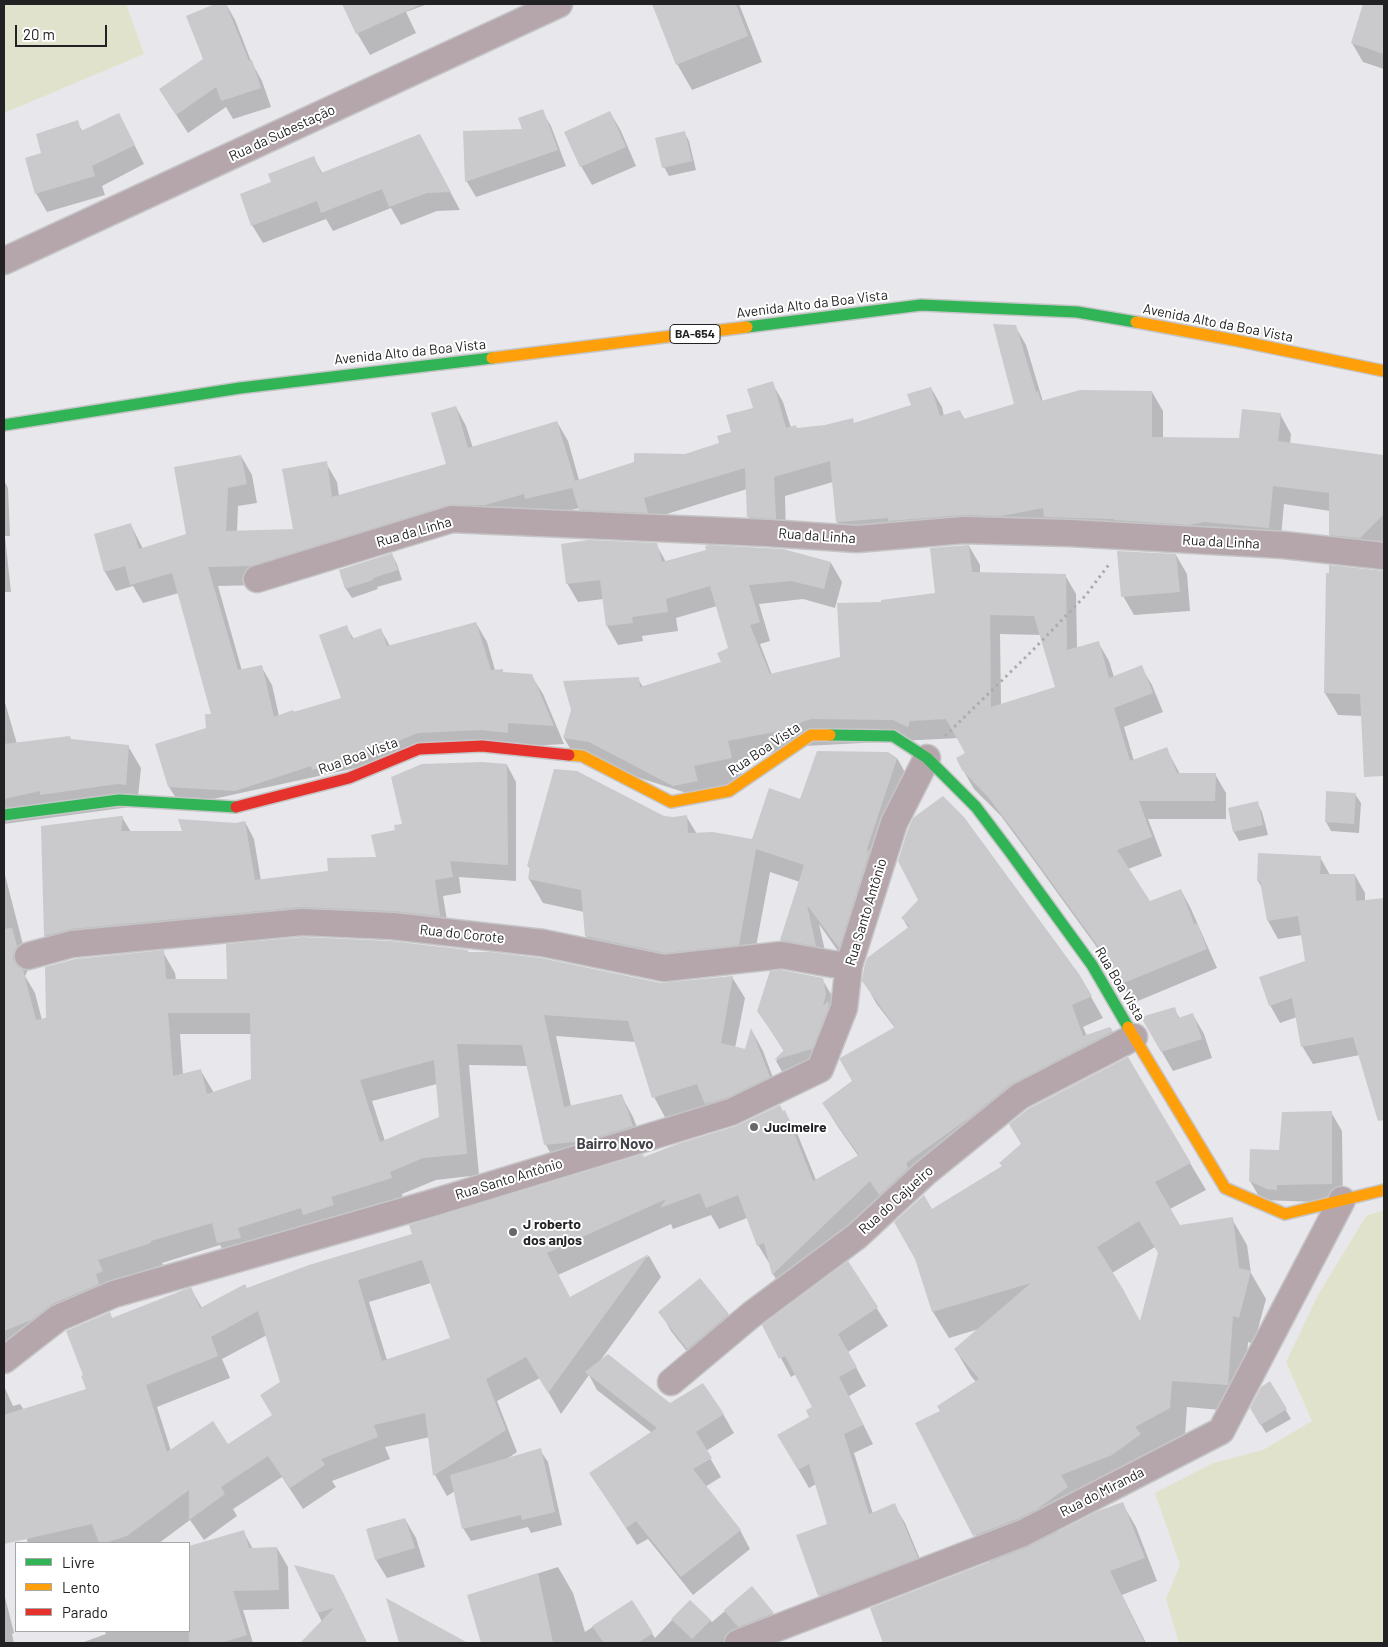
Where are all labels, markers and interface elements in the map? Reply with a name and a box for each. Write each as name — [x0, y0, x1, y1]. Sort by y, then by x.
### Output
scale bar — [18, 15, 110, 47]
text: 20 m — [23, 25, 55, 43]
street label: Rua da Subestação — [226, 101, 338, 165]
street label: Avenida Alto da Boa Vista — [735, 286, 889, 322]
street label: Avenida Alto da Boa Vista — [1142, 300, 1294, 346]
road number: BA-654 — [670, 324, 720, 344]
street label: Avenida Alto da Boa Vista — [333, 336, 487, 368]
street label: Rua da Linha — [374, 513, 454, 551]
street label: Rua da Linha — [778, 525, 856, 547]
street label: Rua da Linha — [1182, 532, 1260, 552]
street label: Rua Boa Vista — [725, 719, 803, 779]
street label: Rua Boa Vista — [316, 734, 400, 778]
street label: Rua Santo Antônio — [842, 856, 890, 968]
street label: Rua do Corote — [419, 921, 505, 947]
street label: Rua Boa Vista — [1091, 944, 1149, 1024]
place label: Jucimeire — [764, 1119, 827, 1135]
marker: Jucimeire — [748, 1121, 760, 1133]
district label: Bairro Novo — [576, 1135, 654, 1153]
street label: Rua Santo Antônio — [453, 1155, 565, 1203]
street label: Rua do Cajueiro — [855, 1162, 937, 1238]
place label: J roberto dos anjos — [523, 1216, 582, 1248]
marker: J roberto dos anjos — [507, 1226, 519, 1238]
street label: Rua do Miranda — [1057, 1464, 1147, 1520]
legend — [15, 1542, 190, 1632]
text: Livre — [62, 1553, 95, 1571]
text: Lento — [62, 1578, 100, 1596]
text: Parado — [62, 1603, 108, 1621]

